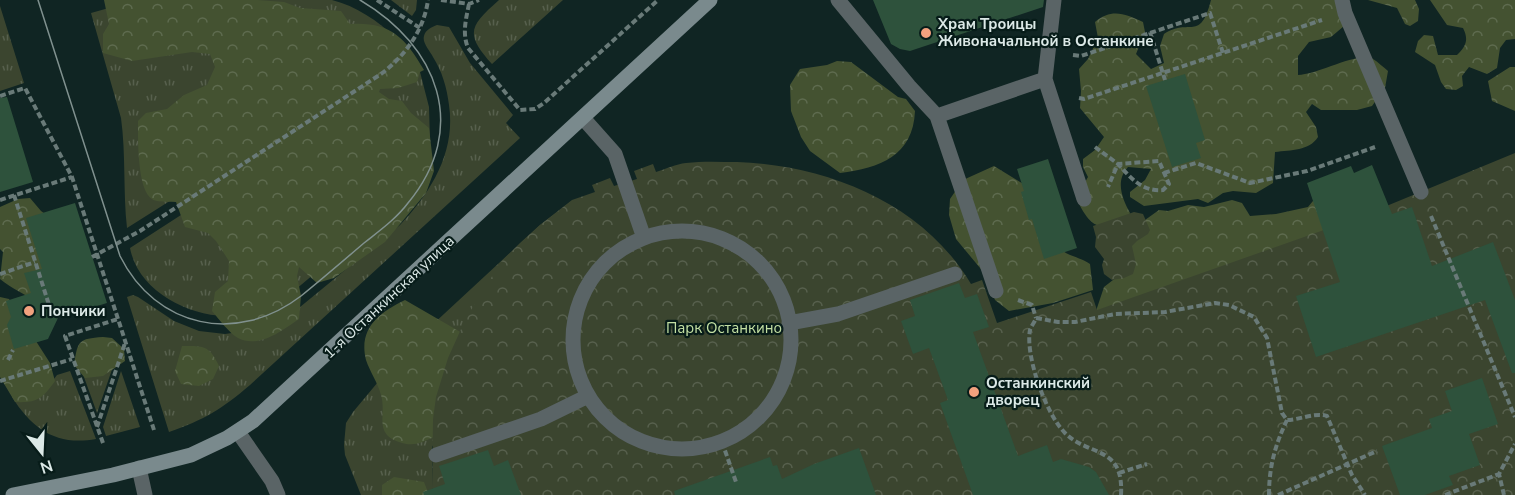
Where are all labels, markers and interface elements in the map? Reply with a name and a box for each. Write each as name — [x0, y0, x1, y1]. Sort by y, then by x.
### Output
place label: Храм Троицы Живоначальной в Останкине — [937, 14, 1154, 51]
marker: Храм Троицы Живоначальной в Останкине — [919, 26, 933, 40]
street label: 1-я Останкинская улица — [319, 231, 459, 363]
place label: Пончики — [41, 301, 106, 321]
marker: Пончики — [22, 304, 36, 318]
park label: Парк Останкино — [666, 318, 782, 338]
place label: Останкинский дворец — [986, 373, 1090, 410]
marker: Останкинский дворец — [967, 385, 981, 399]
north arrow — [12, 423, 72, 483]
text: N — [37, 454, 55, 479]

